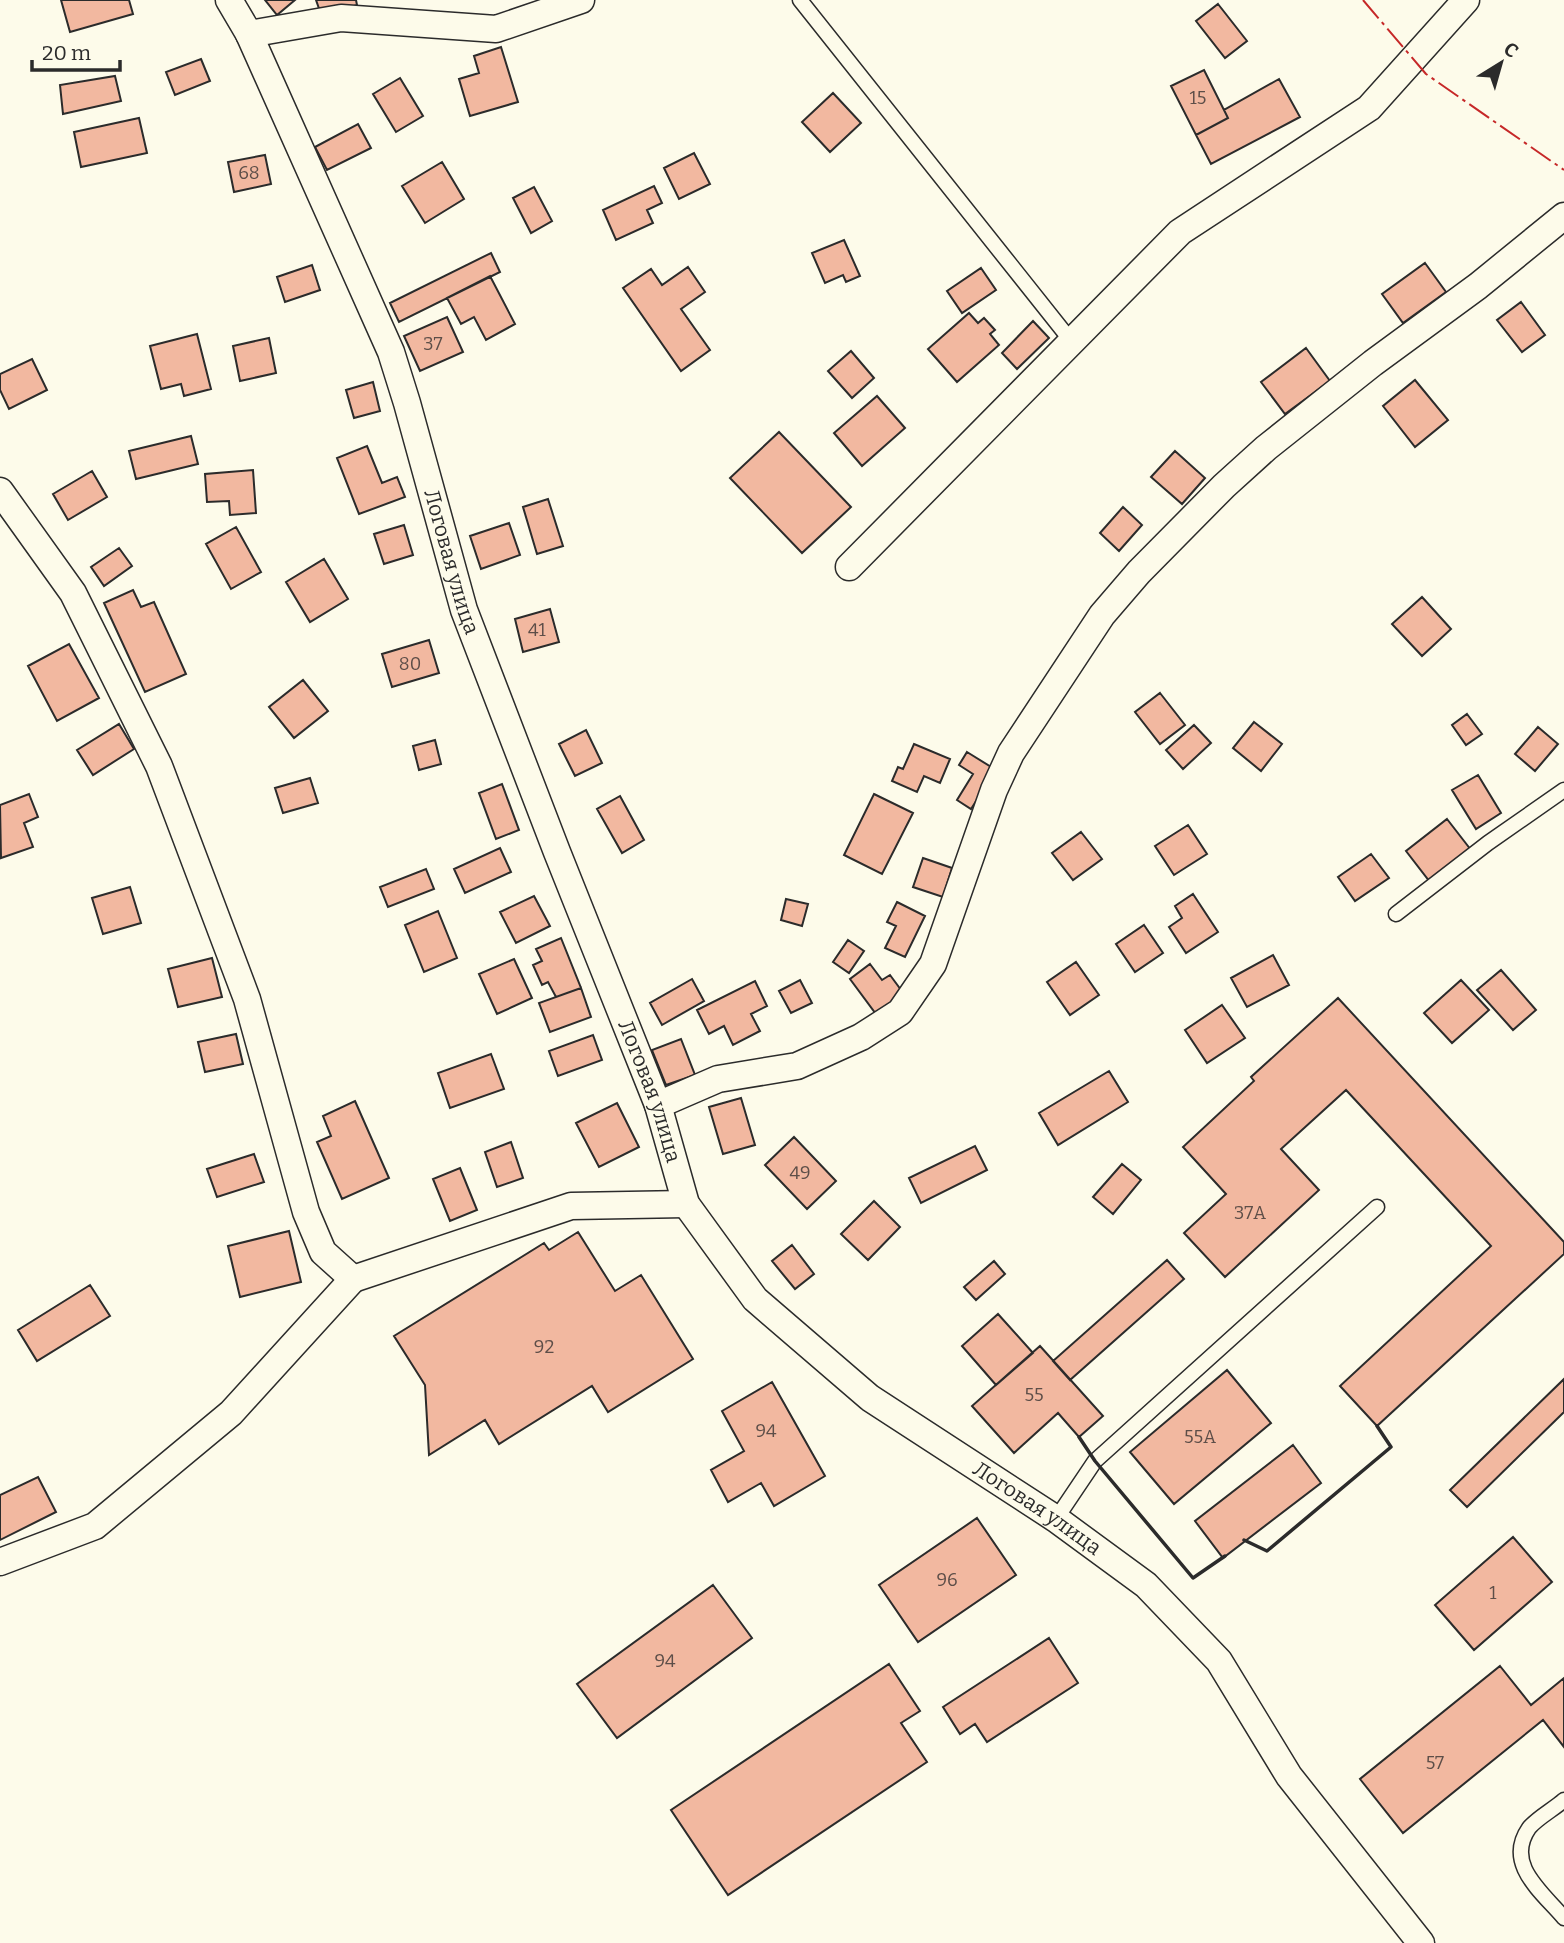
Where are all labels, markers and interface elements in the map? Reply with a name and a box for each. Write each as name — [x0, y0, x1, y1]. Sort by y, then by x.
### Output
scale bar — [32, 28, 119, 72]
north arrow — [1466, 28, 1536, 98]
text: С — [1499, 37, 1523, 63]
text: 20 m — [42, 40, 91, 66]
house number: 15 — [1190, 87, 1206, 109]
house number: 68 — [238, 162, 260, 184]
house number: 37 — [423, 333, 443, 355]
street label: Логовая улица — [418, 487, 485, 638]
house number: 41 — [528, 619, 547, 641]
house number: 80 — [399, 653, 421, 675]
street label: Логовая улица — [612, 1016, 687, 1166]
house number: 49 — [789, 1162, 811, 1184]
house number: 37А — [1234, 1202, 1266, 1224]
house number: 92 — [534, 1336, 554, 1358]
house number: 55 — [1024, 1384, 1044, 1406]
house number: 94 — [755, 1420, 777, 1442]
house number: 55А — [1184, 1426, 1216, 1448]
street label: Логовая улица — [968, 1456, 1107, 1561]
house number: 96 — [936, 1569, 958, 1591]
house number: 1 — [1489, 1582, 1497, 1604]
house number: 94 — [654, 1650, 676, 1672]
house number: 57 — [1426, 1752, 1444, 1774]

